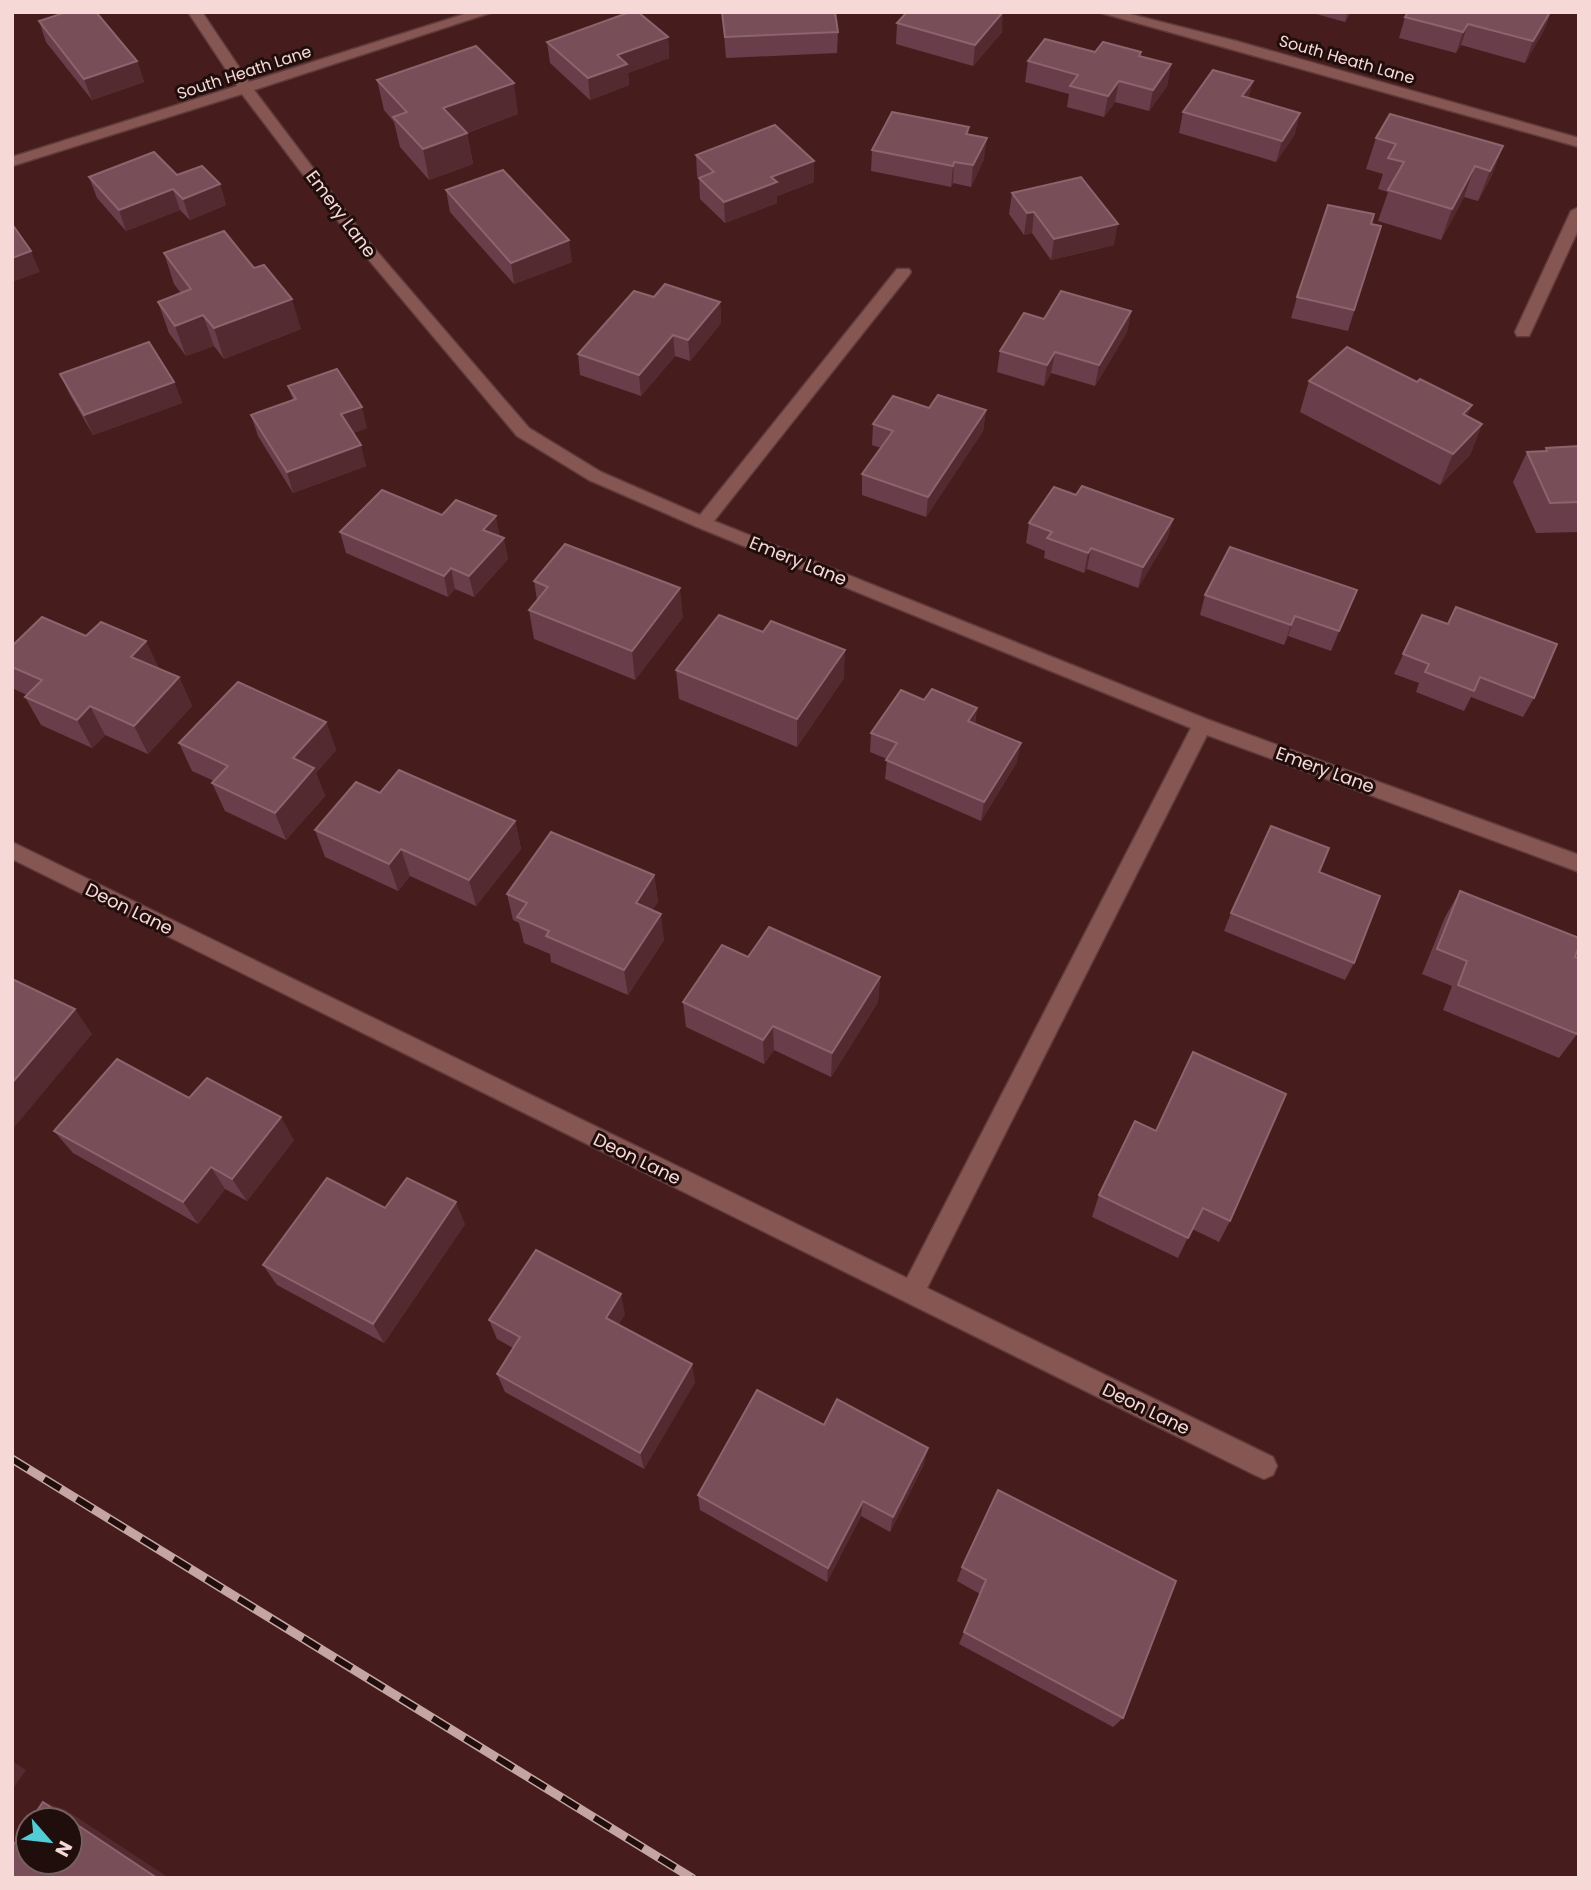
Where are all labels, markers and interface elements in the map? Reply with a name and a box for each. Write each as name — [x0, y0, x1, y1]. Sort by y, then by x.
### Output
street label: South Heath Lane — [1276, 29, 1418, 90]
street label: South Heath Lane — [174, 40, 314, 105]
street label: Emery Lane — [300, 165, 382, 262]
street label: Emery Lane — [746, 530, 851, 591]
street label: Emery Lane — [1272, 740, 1378, 799]
street label: Deon Lane — [81, 877, 177, 940]
street label: Deon Lane — [589, 1127, 685, 1190]
street label: Deon Lane — [1098, 1377, 1194, 1440]
north arrow — [14, 1806, 84, 1876]
text: N — [48, 1836, 79, 1861]

